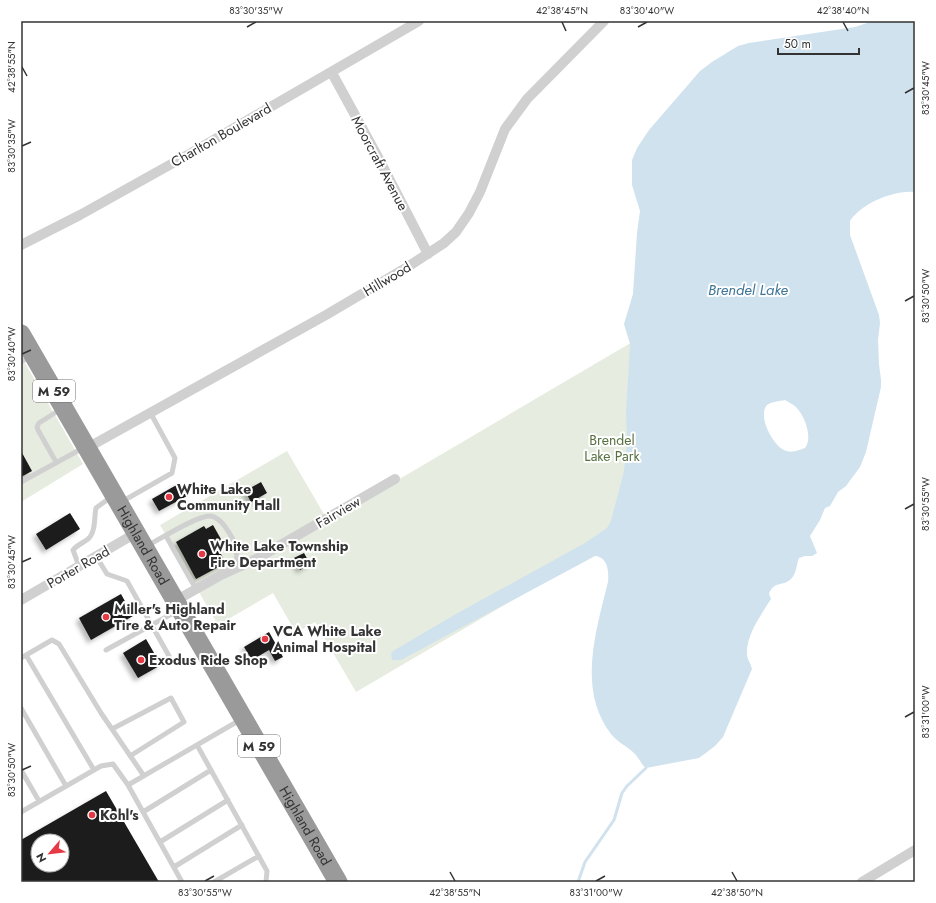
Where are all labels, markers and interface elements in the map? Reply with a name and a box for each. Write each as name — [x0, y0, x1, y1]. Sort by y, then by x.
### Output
text: 83°30'35"W — [229, 3, 283, 18]
text: 42°38'45"N — [536, 3, 588, 18]
text: 83°30'40"W — [620, 3, 674, 18]
text: 42°38'40"N — [817, 3, 869, 18]
scale bar — [778, 30, 859, 56]
text: 50 m — [784, 35, 811, 53]
text: 42°38'55"N — [4, 41, 19, 93]
text: 83°30'45"W — [918, 61, 933, 115]
street label: Charlton Boulevard — [167, 98, 275, 172]
street label: Moorcraft Avenue — [347, 112, 413, 214]
text: 83°30'35"W — [4, 119, 19, 173]
street label: Hillwood — [359, 257, 415, 301]
text: 83°30'50"W — [918, 269, 933, 323]
water label: Brendel Lake — [708, 279, 789, 301]
text: 83°30'40"W — [4, 327, 19, 381]
road number: M 59 — [33, 380, 75, 402]
park label: Brendel Lake Park — [584, 430, 641, 466]
text: 83°30'55"W — [918, 477, 933, 531]
place label: White Lake Community Hall — [177, 479, 280, 515]
street label: Fairview — [312, 491, 364, 533]
marker: White Lake Community Hall — [164, 492, 174, 502]
street label: Highland Road — [112, 502, 174, 589]
text: 83°30'45"W — [4, 535, 19, 589]
place label: White Lake Township Fire Department — [210, 536, 349, 572]
street label: Porter Road — [43, 541, 113, 593]
marker: White Lake Township Fire Department — [197, 549, 207, 559]
place label: Miller's Highland Tire & Auto Repair — [114, 599, 236, 635]
marker: Miller's Highland Tire & Auto Repair — [101, 612, 111, 622]
place label: VCA White Lake Animal Hospital — [272, 621, 381, 657]
marker: VCA White Lake Animal Hospital — [260, 634, 270, 644]
place label: Exodus Ride Shop — [149, 650, 268, 670]
marker: Exodus Ride Shop — [136, 655, 146, 665]
text: 83°31'00"W — [918, 685, 933, 739]
road number: M 59 — [238, 735, 280, 757]
text: 83°30'50"W — [4, 743, 19, 797]
street label: Highland Road — [275, 782, 336, 869]
place label: Kohl's — [100, 805, 139, 825]
marker: Kohl's — [87, 810, 97, 820]
north arrow — [30, 833, 70, 873]
text: N — [32, 850, 50, 865]
text: 83°30'55"W — [178, 885, 232, 900]
text: 42°38'55"N — [429, 885, 481, 900]
text: 83°31'00"W — [569, 885, 623, 900]
text: 42°38'50"N — [711, 885, 763, 900]

